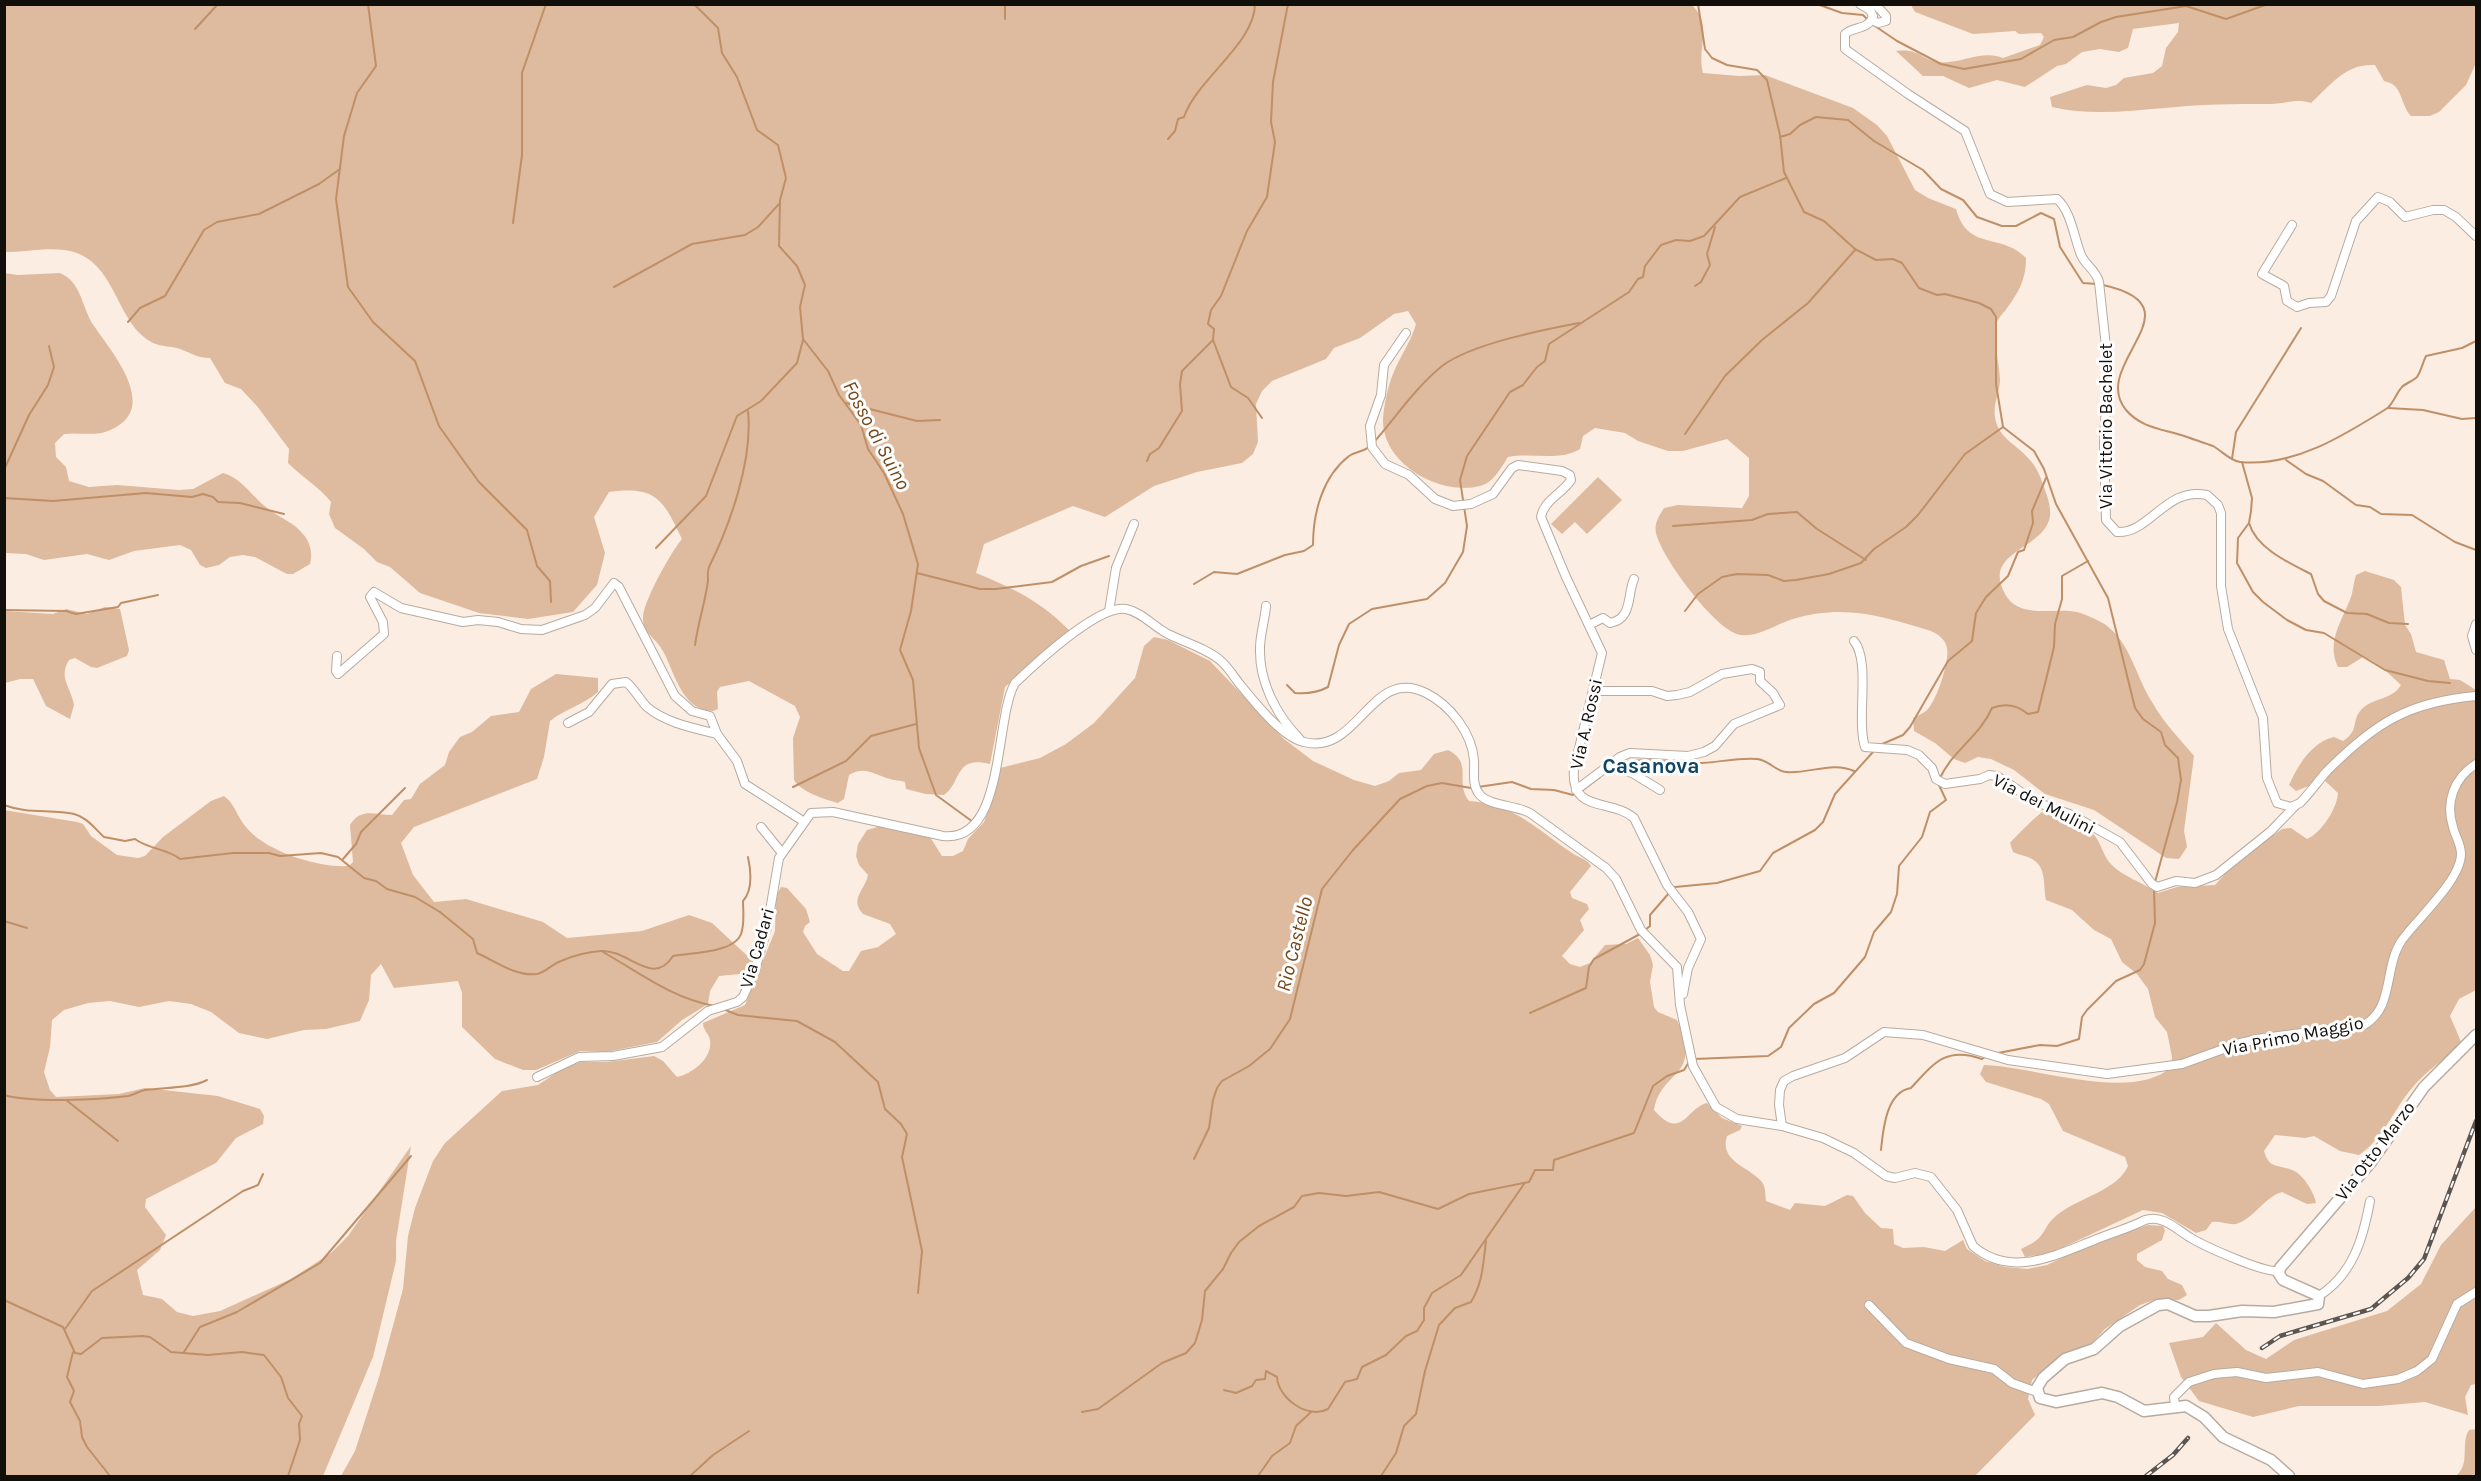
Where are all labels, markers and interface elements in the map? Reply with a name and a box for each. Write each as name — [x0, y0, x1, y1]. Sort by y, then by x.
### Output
street label: Via Vittorio Bachelet — [2095, 343, 2117, 509]
water label: Fosso di Suino — [838, 377, 915, 494]
street label: Via A. Rossi — [1565, 676, 1607, 772]
district label: Casanova — [1602, 754, 1700, 778]
street label: Via dei Mulini — [1989, 769, 2099, 839]
water label: Rio Castello — [1272, 894, 1317, 994]
street label: Via Cadari — [735, 905, 779, 991]
street label: Via Primo Maggio — [2221, 1012, 2365, 1060]
street label: Via Otto Marzo — [2330, 1097, 2420, 1205]

